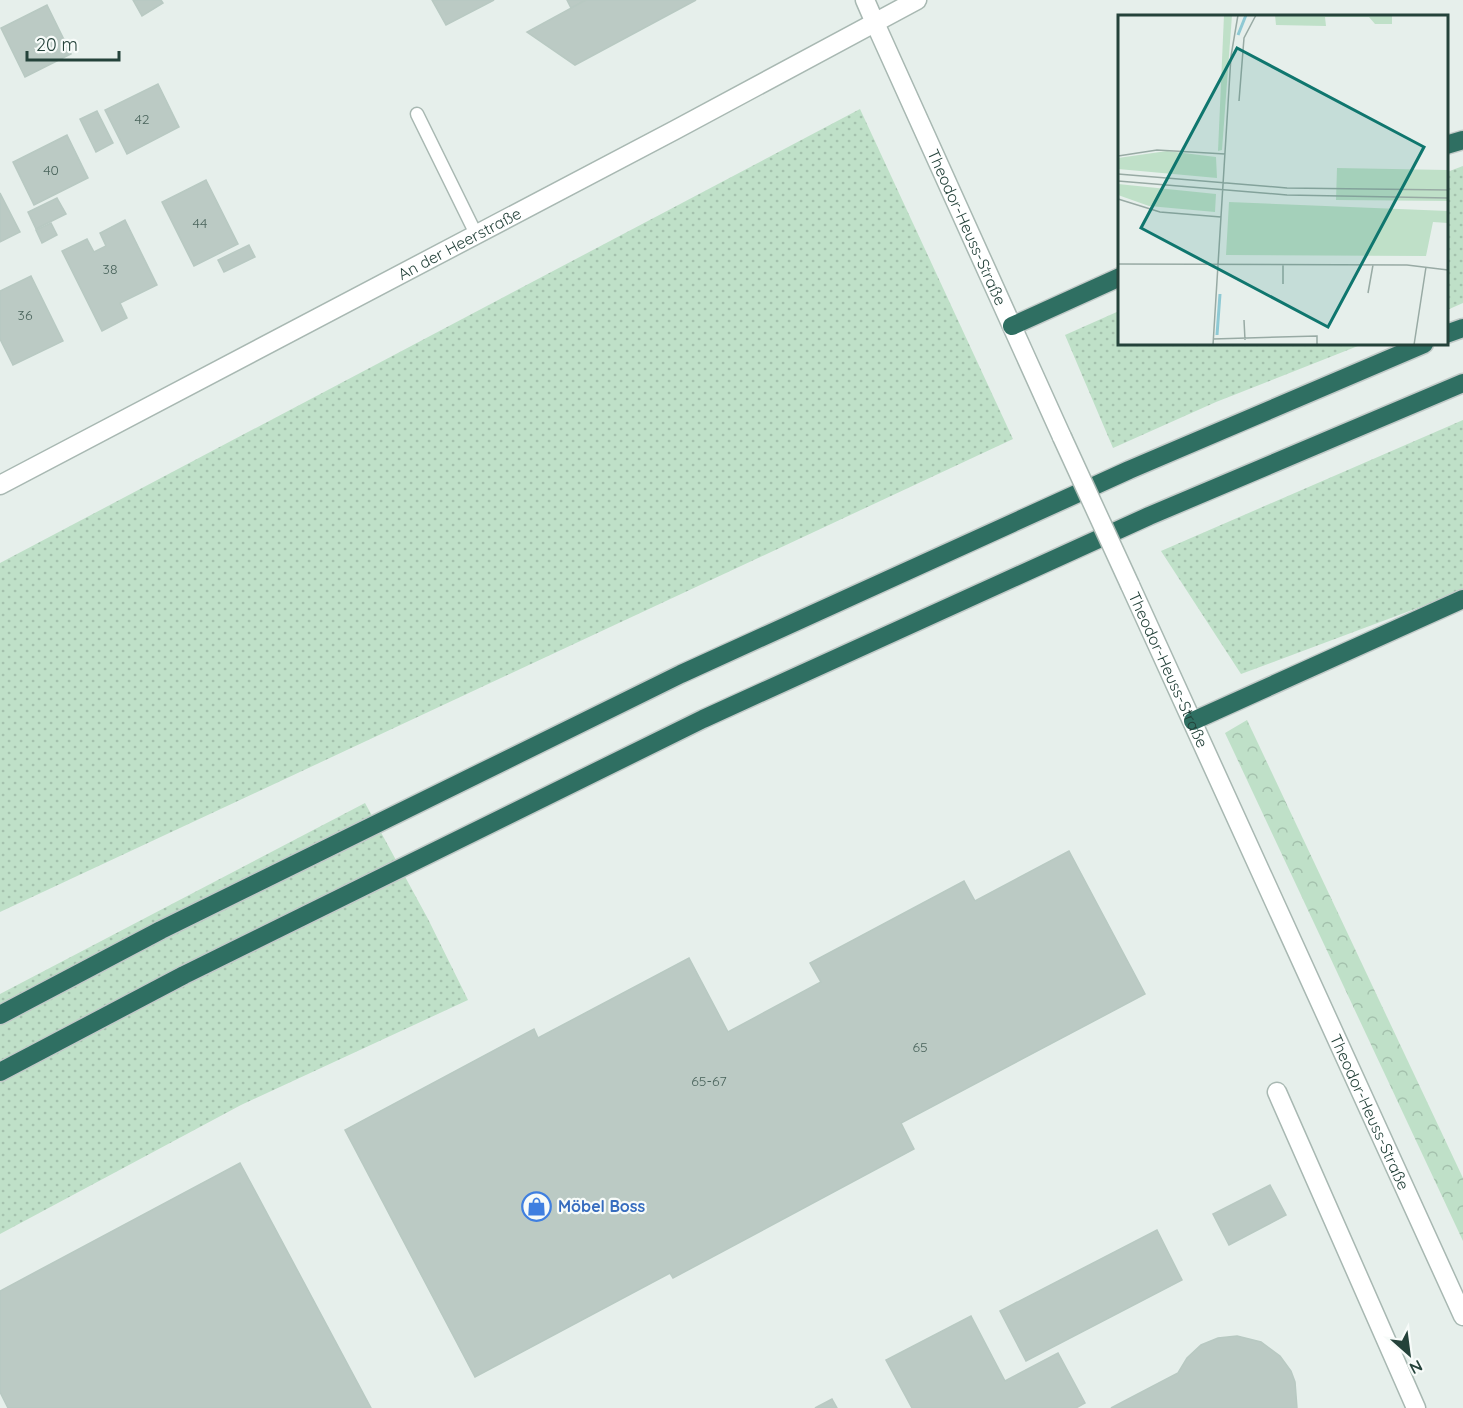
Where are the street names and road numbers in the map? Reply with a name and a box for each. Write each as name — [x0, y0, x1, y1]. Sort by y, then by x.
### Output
street label: Theodor-Heuss-Straße — [923, 146, 1011, 308]
street label: An der Heerstraße — [394, 203, 524, 284]
street label: Theodor-Heuss-Straße — [1124, 589, 1213, 751]
street label: Theodor-Heuss-Straße — [1326, 1031, 1414, 1193]

